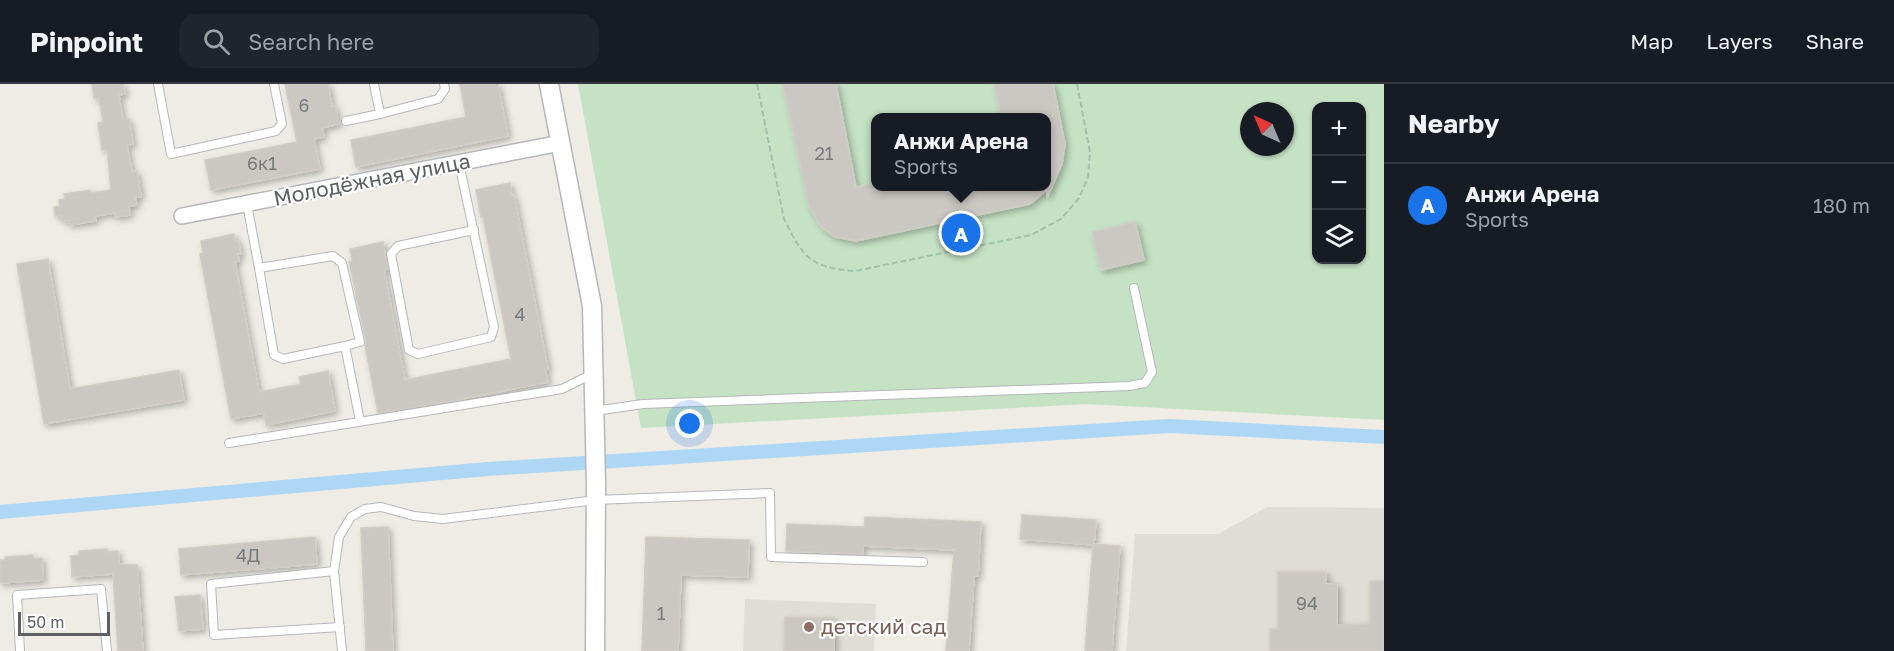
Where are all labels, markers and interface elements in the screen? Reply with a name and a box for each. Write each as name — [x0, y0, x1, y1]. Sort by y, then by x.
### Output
search box — [179, 14, 599, 68]
text: Pinpoint — [30, 25, 143, 58]
icon: search — [200, 25, 233, 58]
text: Search here — [248, 28, 374, 55]
text: Map — [1630, 28, 1673, 54]
text: Layers — [1706, 28, 1773, 54]
text: Share — [1806, 28, 1864, 54]
house number: 6 — [299, 94, 309, 116]
north arrow — [1240, 102, 1294, 156]
map controls — [1312, 102, 1366, 264]
button: + — [1312, 102, 1366, 156]
text: Nearby — [1408, 108, 1499, 139]
popup — [871, 113, 1051, 191]
text: Анжи Арена — [894, 127, 1028, 154]
house number: 21 — [814, 142, 834, 164]
street label: Молодёжная улица — [271, 147, 472, 211]
house number: 6к1 — [247, 152, 277, 174]
text: Sports — [894, 154, 958, 178]
button: − — [1312, 156, 1366, 210]
text: Анжи Арена — [1465, 180, 1599, 207]
text: A — [1420, 193, 1435, 217]
text: 180 m — [1813, 193, 1870, 217]
text: Sports — [1465, 207, 1529, 231]
pin: A — [942, 210, 980, 256]
button: layers — [1312, 210, 1366, 264]
house number: 4 — [515, 303, 526, 325]
your location — [675, 409, 704, 438]
house number: 4Д — [236, 544, 260, 566]
house number: 94 — [1296, 592, 1318, 614]
house number: 1 — [657, 602, 666, 624]
scale bar — [18, 609, 110, 636]
text: 50 m — [27, 612, 64, 632]
place label: детский сад — [821, 613, 946, 639]
marker: детский сад — [802, 620, 816, 634]

